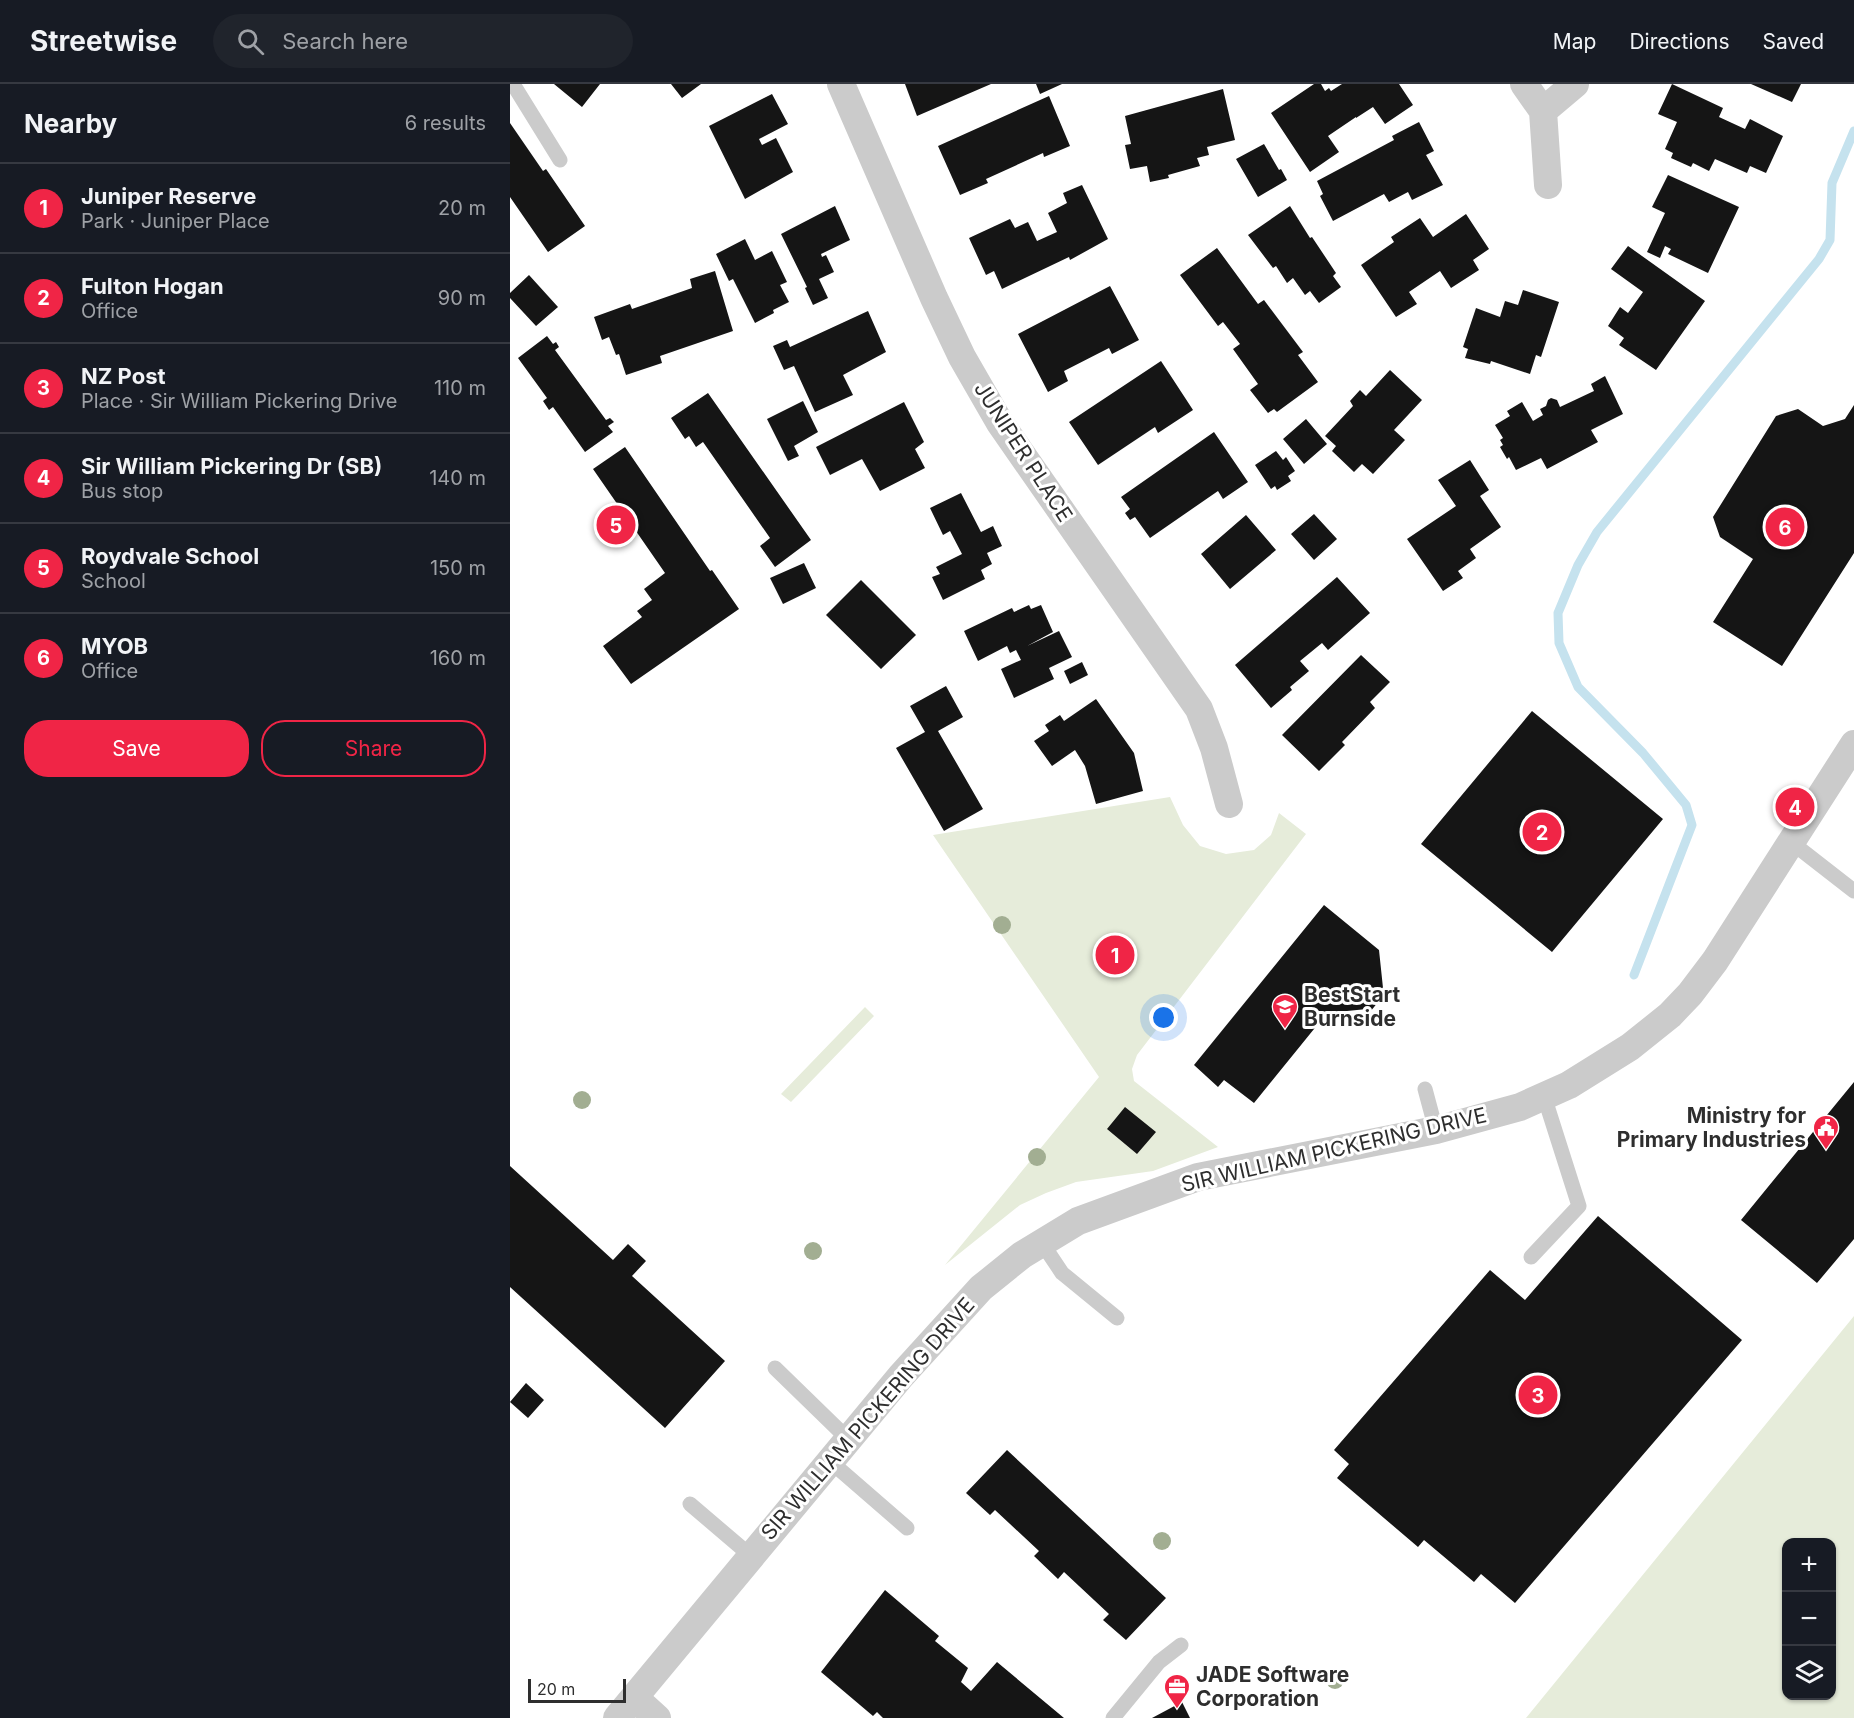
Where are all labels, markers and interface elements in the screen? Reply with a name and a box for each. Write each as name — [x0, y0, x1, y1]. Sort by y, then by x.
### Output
search box — [213, 14, 633, 68]
text: Streetwise — [30, 24, 177, 58]
icon: search — [234, 25, 267, 58]
text: Search here — [282, 28, 408, 54]
text: Map — [1553, 29, 1596, 54]
text: Directions — [1629, 29, 1730, 54]
text: Saved — [1763, 29, 1824, 54]
text: Nearby — [24, 108, 117, 139]
text: 6 results — [405, 111, 486, 135]
text: Juniper Reserve — [81, 183, 256, 209]
text: 1 — [39, 196, 48, 220]
text: 20 m — [438, 196, 486, 220]
text: Park · Juniper Place — [81, 209, 270, 233]
text: Fulton Hogan — [81, 273, 224, 299]
text: 2 — [37, 286, 50, 310]
text: 90 m — [438, 286, 486, 310]
text: Office — [81, 299, 138, 323]
text: NZ Post — [81, 363, 166, 389]
text: 3 — [37, 376, 50, 400]
text: 110 m — [434, 376, 486, 400]
street label: JUNIPER PLACE — [969, 377, 1078, 526]
text: Place · Sir William Pickering Drive — [81, 389, 397, 413]
text: Sir William Pickering Dr (SB) — [81, 453, 382, 479]
text: 4 — [37, 466, 50, 490]
text: 140 m — [429, 466, 486, 490]
text: Bus stop — [81, 479, 163, 503]
pin: 5 — [596, 502, 636, 548]
pin: 6 — [1766, 504, 1804, 550]
text: Roydvale School — [81, 543, 259, 569]
text: 5 — [37, 556, 50, 580]
text: 150 m — [430, 556, 486, 580]
text: School — [81, 569, 146, 593]
text: MYOB — [81, 633, 148, 659]
text: 6 — [37, 646, 50, 670]
text: 160 m — [430, 646, 486, 670]
text: Office — [81, 659, 138, 683]
button: Save — [24, 720, 249, 777]
button: Share — [261, 720, 486, 777]
pin: 4 — [1776, 784, 1814, 830]
pin: 2 — [1522, 810, 1562, 855]
pin: 1 — [1096, 932, 1134, 978]
place label: BestStart Burnside — [1304, 982, 1401, 1031]
school or university icon: BestStart Burnside — [1270, 992, 1300, 1030]
your location — [1149, 1003, 1178, 1032]
street label: SIR WILLIAM PICKERING DRIVE — [1179, 1102, 1489, 1197]
place label: Ministry for Primary Industries — [1617, 1103, 1806, 1152]
public building icon: Ministry for Primary Industries — [1811, 1113, 1841, 1151]
street label: SIR WILLIAM PICKERING DRIVE — [756, 1292, 980, 1545]
pin: 3 — [1518, 1372, 1558, 1418]
map controls — [1782, 1538, 1836, 1700]
button: + — [1782, 1538, 1836, 1592]
button: − — [1782, 1592, 1836, 1646]
button: layers — [1782, 1646, 1836, 1700]
place label: JADE Software Corporation — [1196, 1662, 1349, 1711]
office icon: JADE Software Corporation — [1162, 1672, 1192, 1710]
scale bar — [528, 1676, 626, 1704]
text: 20 m — [537, 1679, 575, 1699]

